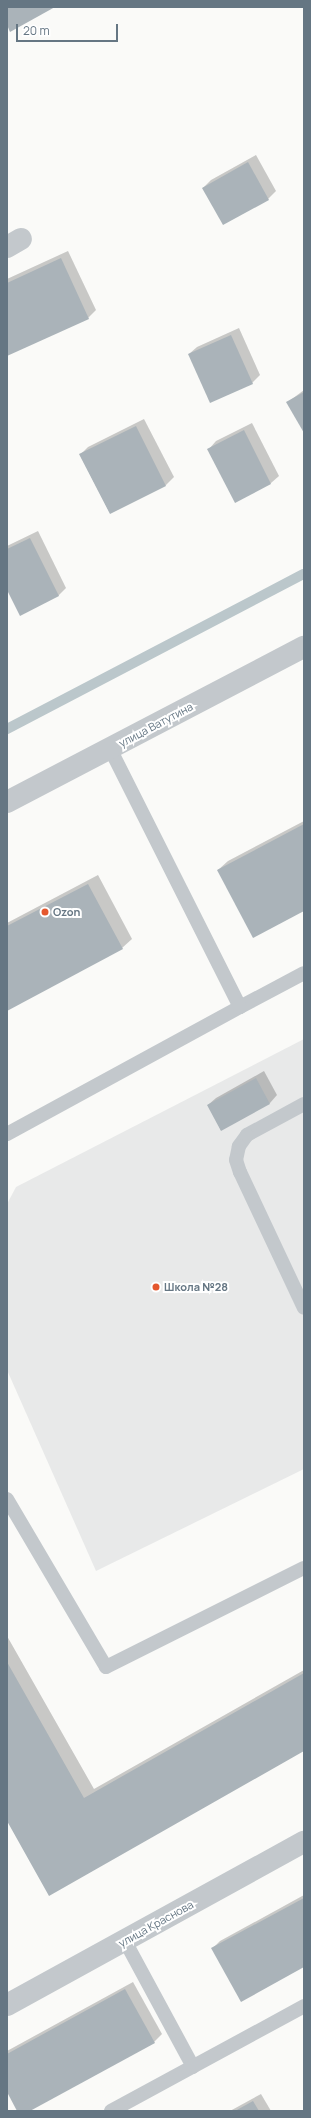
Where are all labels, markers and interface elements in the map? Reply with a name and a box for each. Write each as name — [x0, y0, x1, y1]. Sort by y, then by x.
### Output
scale bar — [18, 16, 120, 42]
text: 20 m — [23, 22, 50, 39]
street label: улица Ватутина — [117, 700, 195, 750]
place label: Ozon — [53, 905, 80, 919]
marker: Ozon — [40, 907, 50, 917]
place label: Школа №28 — [164, 1280, 228, 1294]
marker: Школа №28 — [151, 1282, 161, 1292]
street label: улица Краснова — [116, 1898, 196, 1950]

